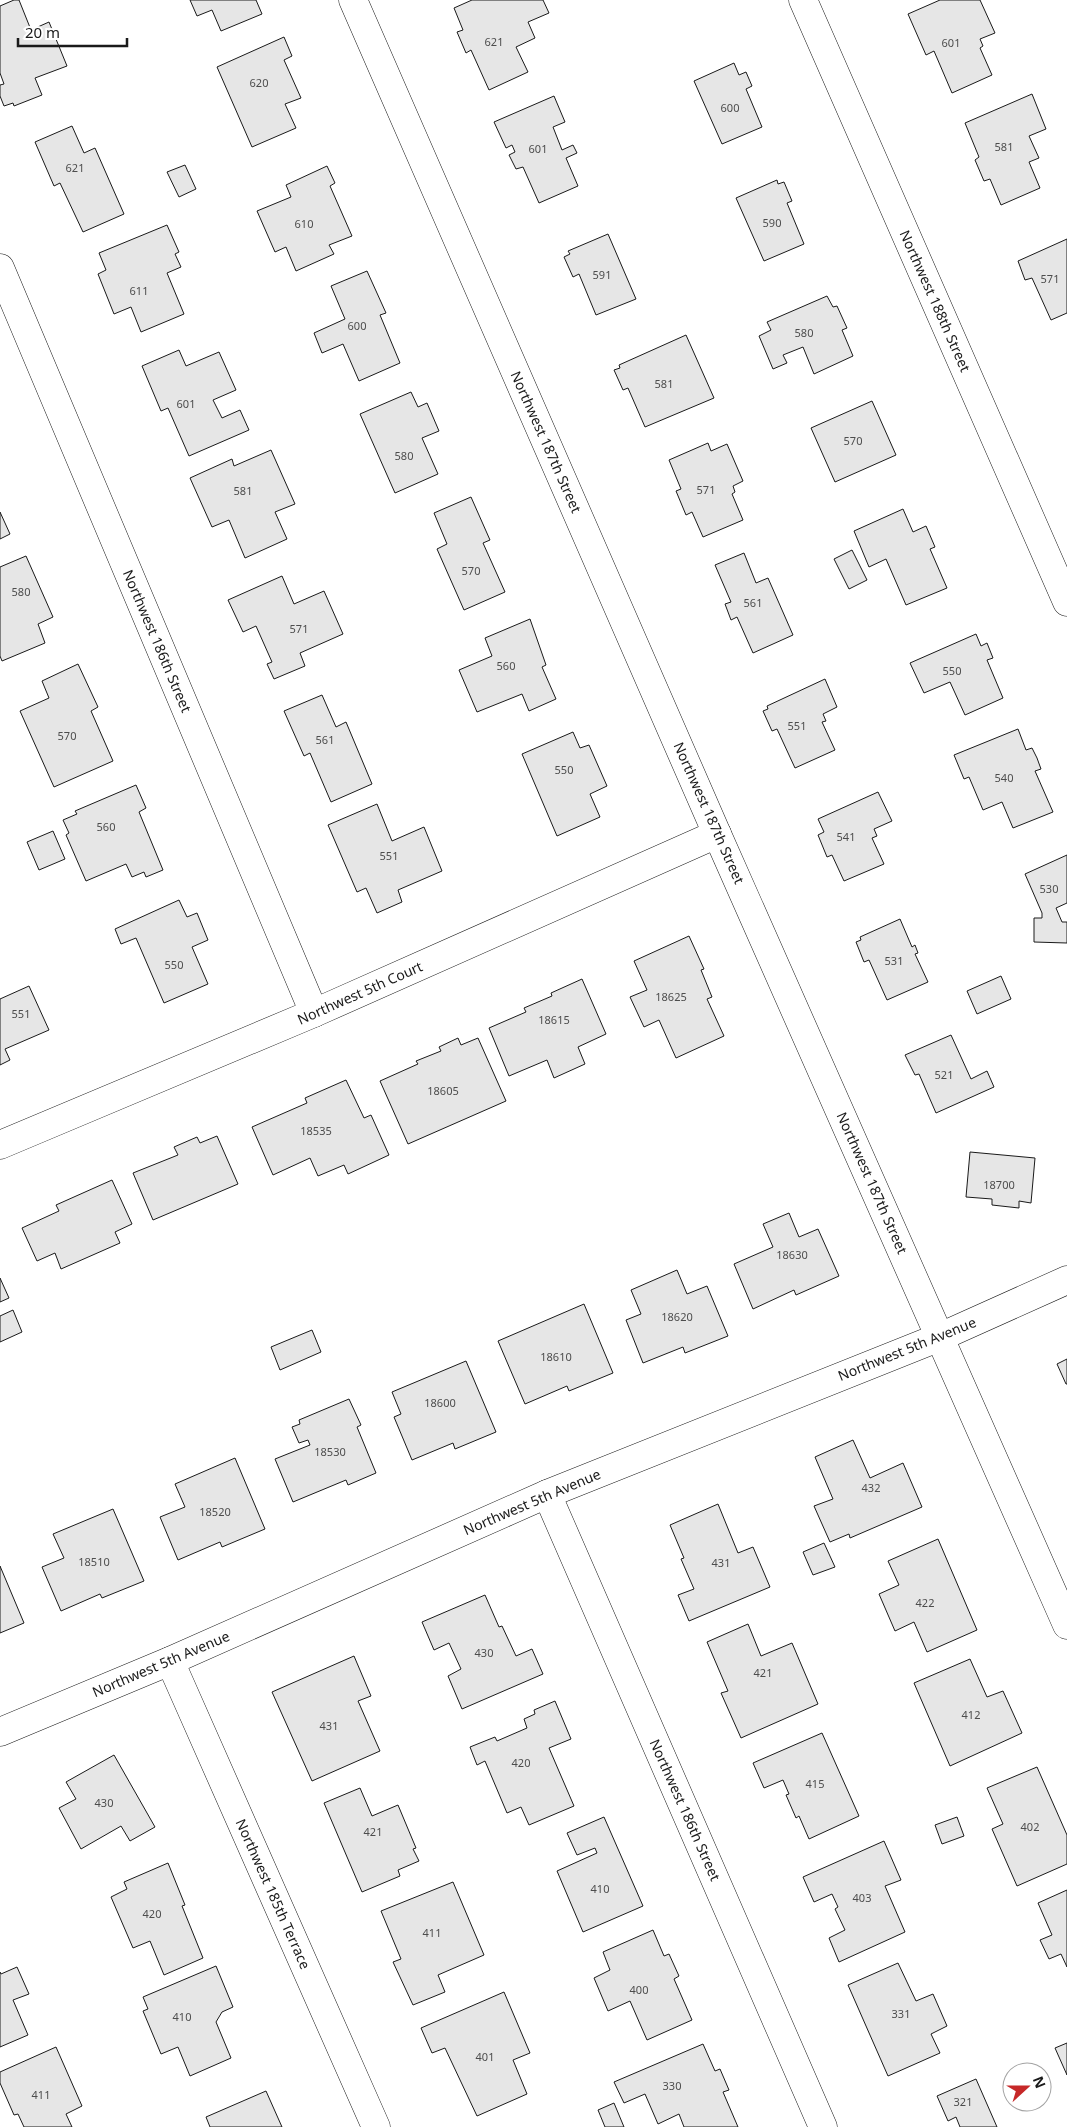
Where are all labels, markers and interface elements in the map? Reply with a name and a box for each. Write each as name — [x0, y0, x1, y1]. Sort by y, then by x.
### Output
scale bar — [18, 15, 126, 47]
text: 20 m — [25, 22, 60, 42]
house number: 621 — [485, 34, 503, 49]
house number: 601 — [942, 35, 960, 50]
house number: 620 — [250, 75, 268, 90]
house number: 600 — [721, 100, 739, 115]
house number: 581 — [995, 139, 1013, 154]
house number: 601 — [529, 141, 547, 156]
house number: 621 — [66, 160, 84, 175]
house number: 590 — [763, 215, 781, 230]
house number: 610 — [295, 216, 313, 231]
street label: Northwest 188th Street — [896, 227, 975, 375]
house number: 591 — [593, 267, 611, 282]
house number: 571 — [1041, 271, 1059, 286]
house number: 611 — [130, 283, 148, 298]
house number: 600 — [348, 318, 366, 333]
house number: 580 — [795, 325, 813, 340]
street label: Northwest 187th Street — [507, 368, 586, 516]
house number: 581 — [655, 376, 673, 391]
house number: 601 — [177, 396, 195, 411]
house number: 570 — [844, 433, 862, 448]
house number: 580 — [395, 448, 413, 463]
house number: 571 — [697, 482, 715, 497]
house number: 581 — [234, 483, 252, 498]
house number: 570 — [462, 563, 480, 578]
street label: Northwest 186th Street — [119, 567, 196, 715]
house number: 580 — [12, 584, 30, 599]
house number: 561 — [744, 595, 762, 610]
house number: 571 — [290, 621, 308, 636]
house number: 560 — [497, 658, 515, 673]
house number: 550 — [943, 663, 961, 678]
house number: 551 — [788, 718, 806, 733]
house number: 570 — [58, 728, 76, 743]
house number: 561 — [316, 732, 334, 747]
street label: Northwest 187th Street — [670, 739, 749, 887]
house number: 550 — [555, 762, 573, 777]
house number: 540 — [995, 770, 1013, 785]
house number: 560 — [97, 819, 115, 834]
house number: 541 — [837, 829, 855, 844]
house number: 551 — [380, 848, 398, 863]
house number: 530 — [1040, 881, 1058, 896]
house number: 531 — [885, 953, 903, 968]
street label: Northwest 5th Court — [294, 956, 425, 1029]
house number: 550 — [165, 957, 183, 972]
house number: 18625 — [655, 989, 687, 1004]
house number: 551 — [12, 1006, 30, 1021]
house number: 18615 — [538, 1012, 570, 1027]
house number: 521 — [935, 1067, 953, 1082]
house number: 18605 — [427, 1083, 459, 1098]
street label: Northwest 187th Street — [833, 1109, 912, 1257]
house number: 18535 — [300, 1123, 332, 1138]
house number: 18700 — [983, 1177, 1015, 1192]
house number: 18630 — [776, 1247, 808, 1262]
house number: 18620 — [661, 1309, 693, 1324]
street label: Northwest 5th Avenue — [835, 1312, 979, 1385]
house number: 18610 — [540, 1349, 572, 1364]
house number: 18600 — [424, 1395, 456, 1410]
house number: 18530 — [314, 1444, 346, 1459]
street label: Northwest 5th Avenue — [460, 1464, 603, 1539]
house number: 432 — [862, 1480, 880, 1495]
house number: 18520 — [199, 1504, 231, 1519]
house number: 18510 — [78, 1554, 110, 1569]
house number: 431 — [712, 1555, 730, 1570]
house number: 422 — [916, 1595, 934, 1610]
street label: Northwest 5th Avenue — [89, 1626, 232, 1701]
house number: 430 — [475, 1645, 493, 1660]
house number: 421 — [754, 1665, 772, 1680]
house number: 412 — [962, 1707, 980, 1722]
house number: 431 — [320, 1718, 338, 1733]
street label: Northwest 186th Street — [646, 1736, 725, 1884]
house number: 420 — [512, 1755, 530, 1770]
house number: 415 — [806, 1776, 824, 1791]
house number: 430 — [95, 1795, 113, 1810]
street label: Northwest 185th Terrace — [232, 1816, 315, 1972]
house number: 402 — [1021, 1819, 1039, 1834]
house number: 421 — [364, 1824, 382, 1839]
house number: 410 — [591, 1881, 609, 1896]
house number: 403 — [853, 1890, 871, 1905]
house number: 420 — [143, 1906, 161, 1921]
house number: 411 — [423, 1925, 441, 1940]
house number: 400 — [630, 1982, 648, 1997]
house number: 331 — [892, 2006, 910, 2021]
house number: 410 — [173, 2009, 191, 2024]
house number: 401 — [476, 2049, 494, 2064]
north arrow — [1002, 2062, 1052, 2112]
text: N — [1029, 2073, 1051, 2091]
house number: 330 — [663, 2078, 681, 2093]
house number: 411 — [32, 2087, 50, 2102]
house number: 321 — [954, 2094, 972, 2109]

